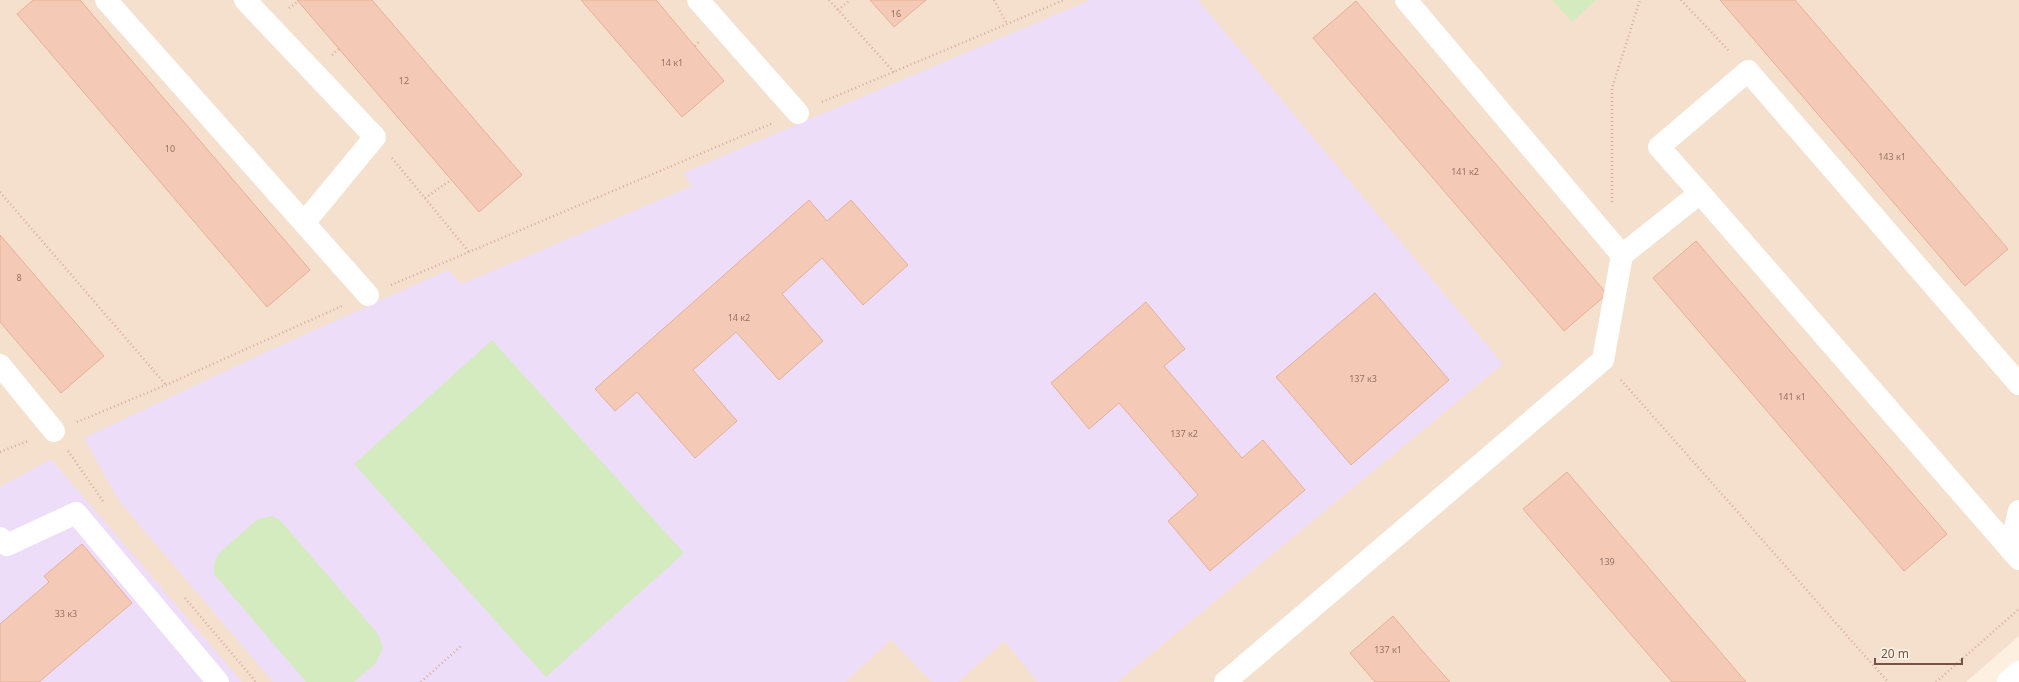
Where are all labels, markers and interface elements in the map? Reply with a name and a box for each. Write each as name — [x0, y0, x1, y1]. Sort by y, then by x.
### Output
house number: 16 — [891, 7, 901, 20]
house number: 14 к1 — [661, 56, 683, 69]
house number: 12 — [399, 74, 409, 87]
house number: 10 — [165, 142, 175, 155]
house number: 143 к1 — [1878, 150, 1906, 163]
house number: 141 к2 — [1451, 165, 1479, 178]
house number: 8 — [16, 271, 22, 284]
house number: 14 к2 — [728, 311, 750, 324]
house number: 137 к3 — [1349, 372, 1377, 385]
house number: 141 к1 — [1778, 390, 1806, 403]
house number: 137 к2 — [1170, 427, 1198, 440]
house number: 139 — [1599, 555, 1615, 568]
house number: 33 к3 — [55, 607, 77, 620]
scale bar — [1875, 640, 1962, 666]
house number: 137 к1 — [1374, 643, 1402, 656]
text: 20 m — [1881, 645, 1909, 662]

